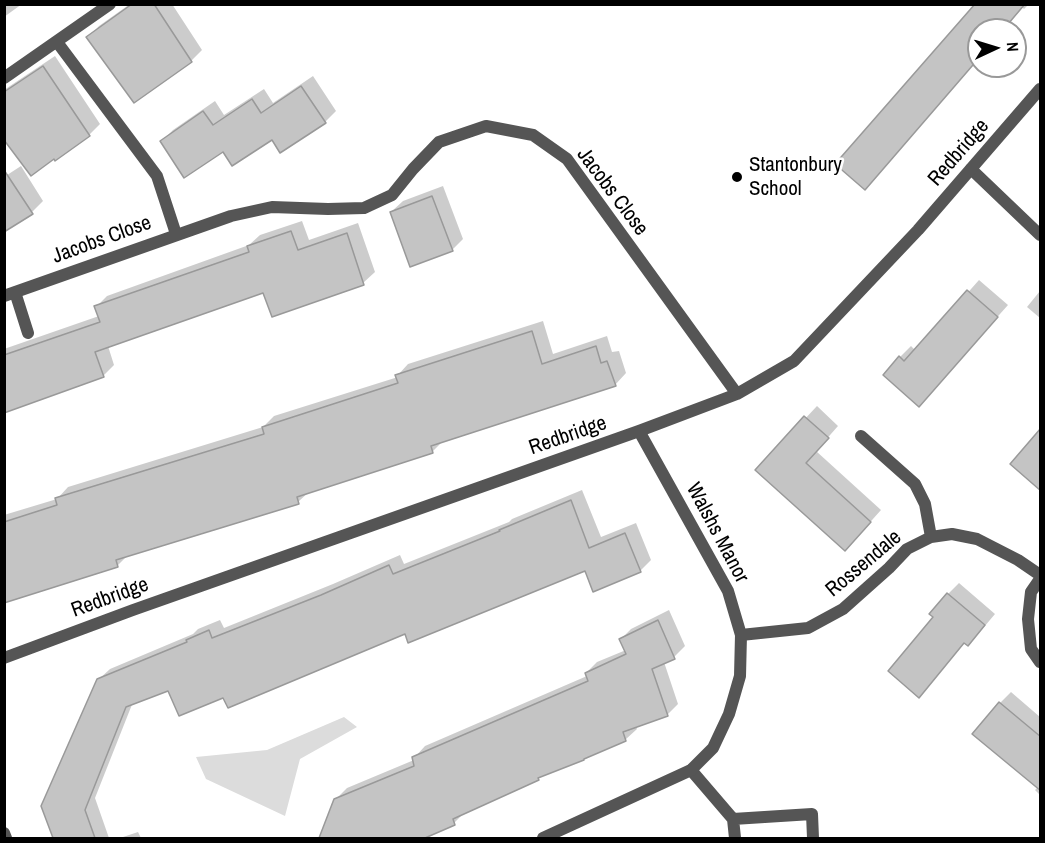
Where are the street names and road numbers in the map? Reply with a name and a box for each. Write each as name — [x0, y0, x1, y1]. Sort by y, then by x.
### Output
street label: Redbridge — [923, 114, 995, 192]
street label: Jacobs Close — [571, 143, 653, 241]
street label: Jacobs Close — [49, 210, 155, 270]
street label: Redbridge — [526, 411, 610, 461]
street label: Walshs Manor — [680, 479, 754, 587]
street label: Rossendale — [821, 525, 907, 603]
street label: Redbridge — [68, 572, 152, 624]

